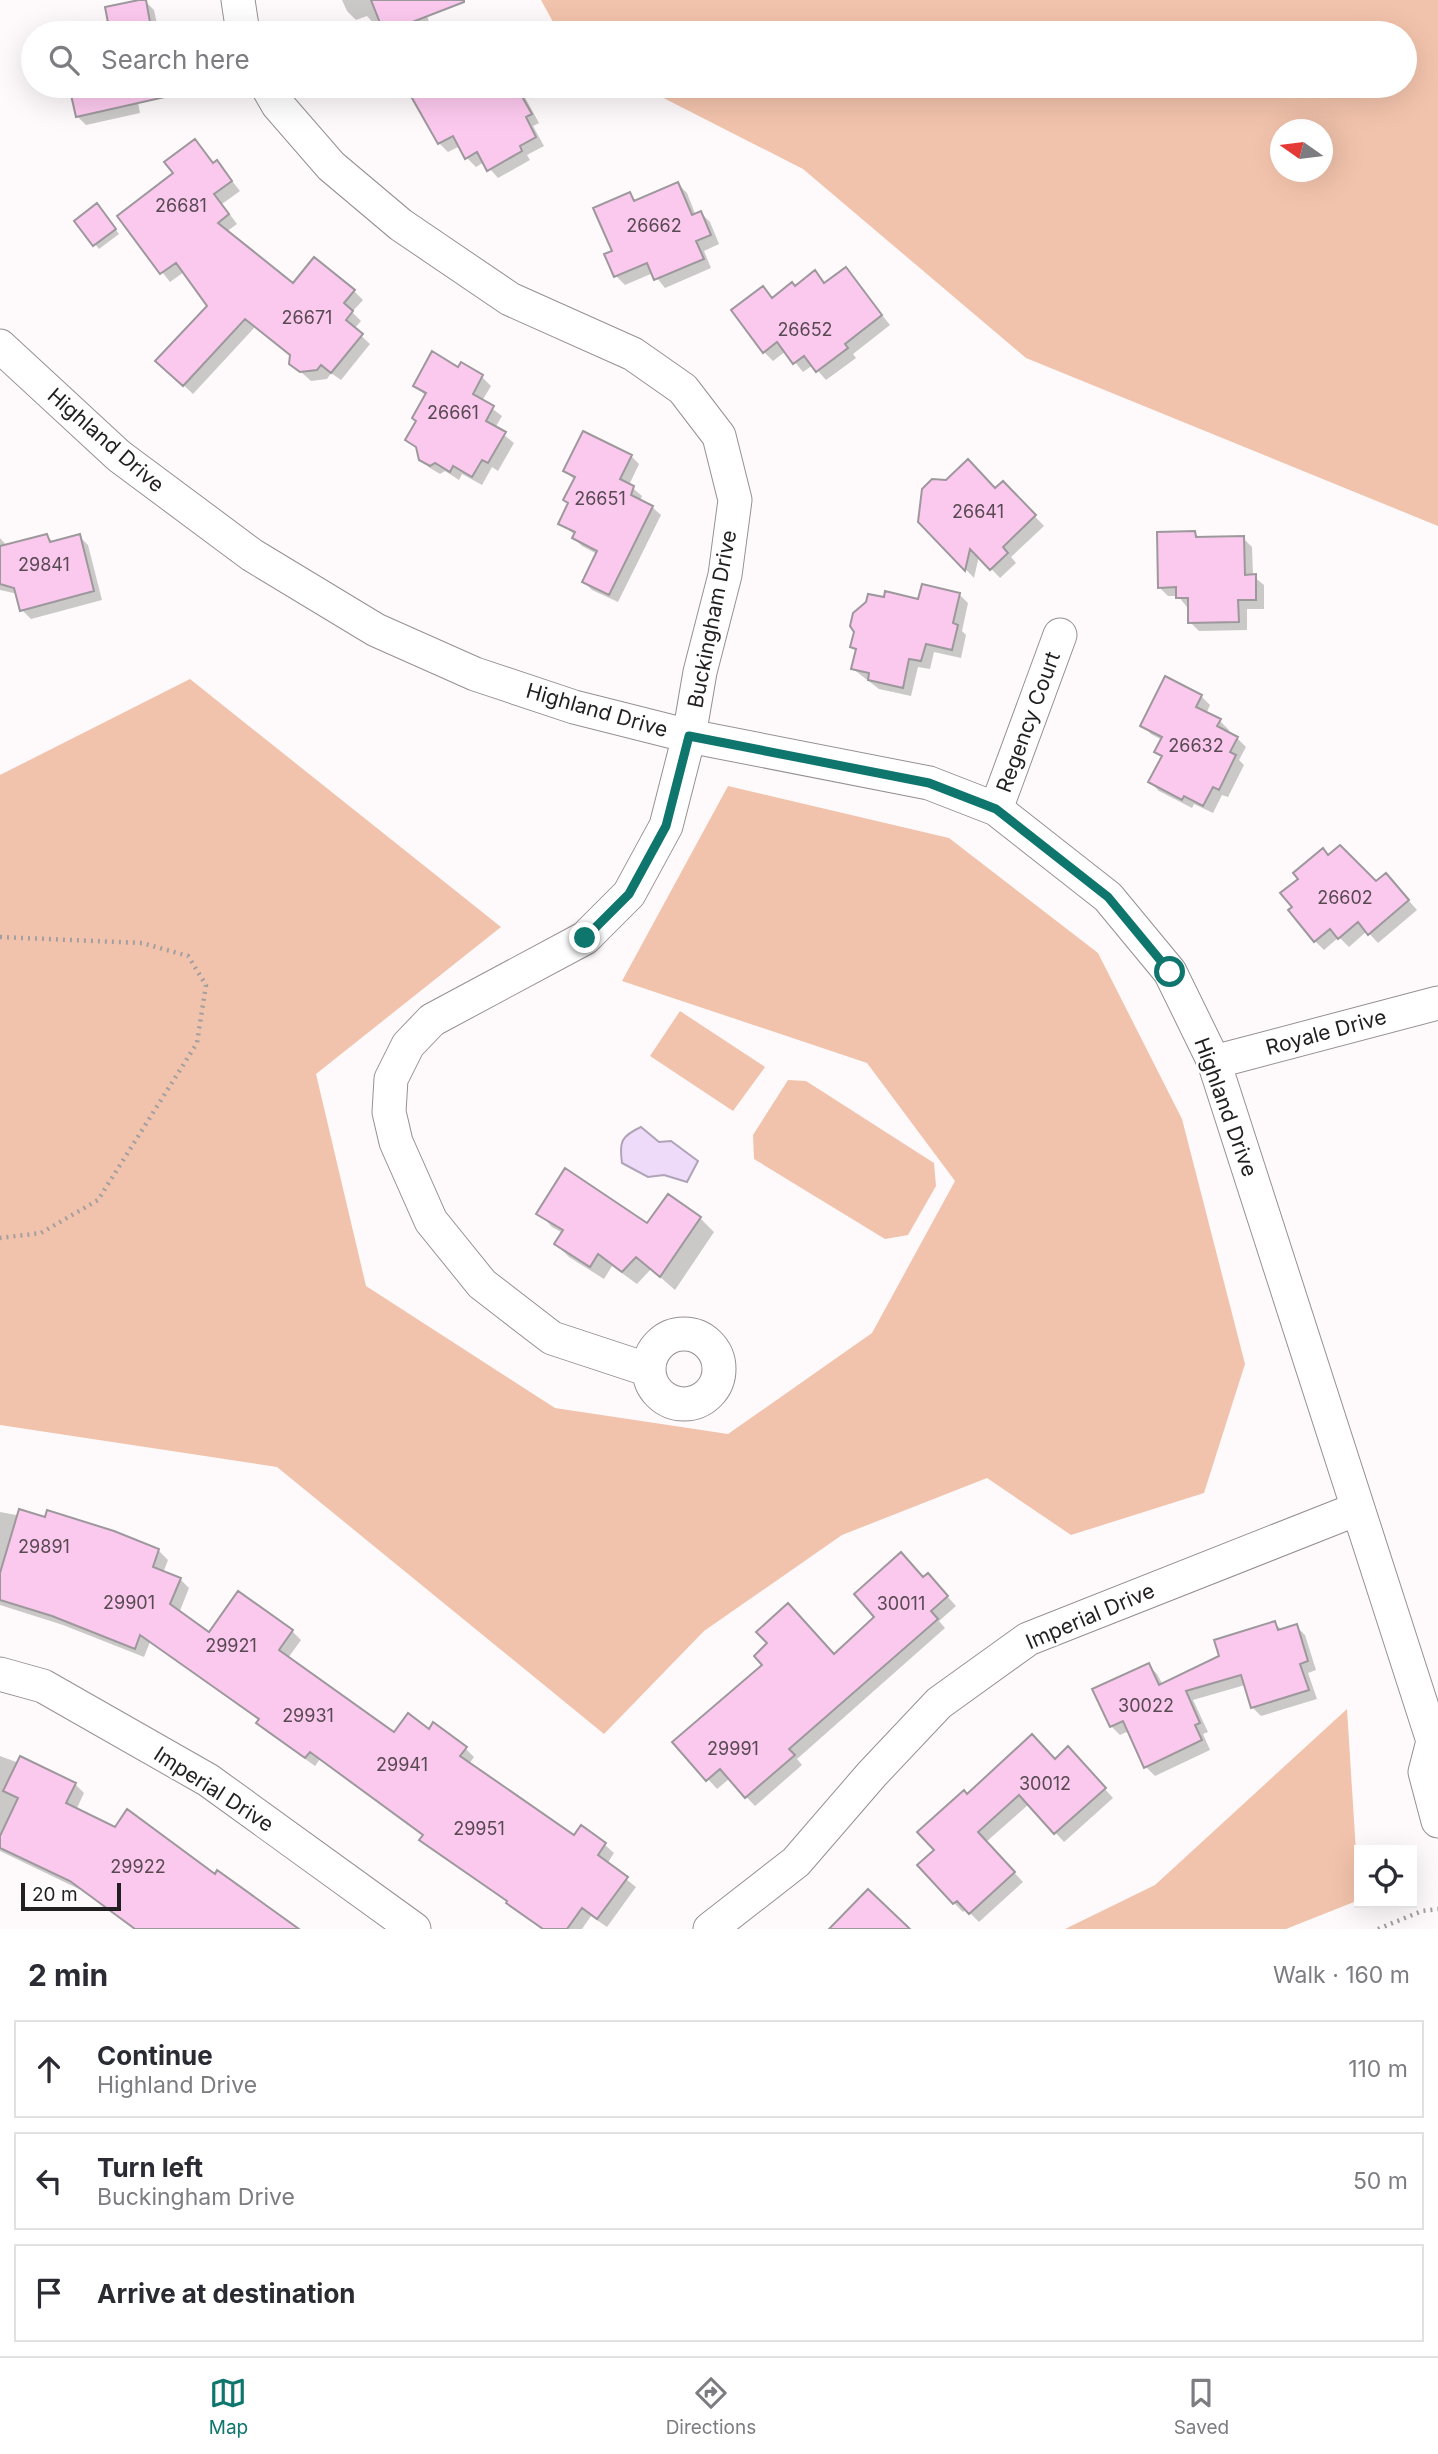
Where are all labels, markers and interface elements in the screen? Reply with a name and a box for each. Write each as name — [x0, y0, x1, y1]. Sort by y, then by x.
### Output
search box — [21, 21, 1417, 98]
icon: search — [45, 41, 83, 79]
text: Search here — [101, 44, 250, 75]
north arrow — [1270, 119, 1333, 182]
house number: 26681 — [155, 195, 207, 216]
house number: 26662 — [626, 215, 682, 236]
house number: 26671 — [282, 307, 332, 328]
house number: 26652 — [777, 319, 833, 340]
street label: Highland Drive — [43, 383, 169, 497]
house number: 26661 — [427, 402, 479, 423]
house number: 26651 — [574, 488, 626, 509]
house number: 26641 — [952, 501, 1004, 522]
street label: Buckingham Drive — [682, 528, 742, 710]
house number: 29841 — [18, 554, 70, 575]
street label: Regency Court — [991, 648, 1065, 796]
street label: Highland Drive — [523, 678, 671, 742]
house number: 26632 — [1168, 735, 1224, 756]
house number: 26602 — [1317, 887, 1373, 908]
route end — [569, 922, 600, 953]
route start — [1154, 956, 1185, 987]
street label: Royale Drive — [1263, 1004, 1389, 1060]
street label: Highland Drive — [1189, 1034, 1263, 1180]
house number: 29891 — [18, 1536, 70, 1557]
street label: Imperial Drive — [1022, 1578, 1158, 1654]
house number: 29901 — [103, 1592, 155, 1613]
house number: 30011 — [877, 1593, 925, 1614]
house number: 29921 — [205, 1635, 257, 1656]
house number: 30022 — [1118, 1695, 1174, 1716]
house number: 29931 — [282, 1705, 334, 1726]
house number: 29991 — [707, 1738, 759, 1759]
street label: Imperial Drive — [150, 1741, 278, 1837]
house number: 29941 — [376, 1754, 428, 1775]
house number: 30012 — [1019, 1773, 1071, 1794]
house number: 29951 — [453, 1818, 505, 1839]
map controls — [1354, 1845, 1417, 1908]
button: locate — [1354, 1845, 1417, 1908]
house number: 29922 — [110, 1856, 166, 1877]
scale bar — [21, 1880, 121, 1912]
text: 20 m — [32, 1883, 78, 1906]
text: 2 min — [28, 1957, 108, 1993]
text: Walk · 160 m — [1273, 1961, 1410, 1989]
text: Continue — [97, 2040, 213, 2071]
icon: ahead — [30, 2050, 68, 2088]
text: 110 m — [1348, 2055, 1408, 2083]
text: Highland Drive — [97, 2071, 257, 2099]
text: Turn left — [97, 2152, 203, 2183]
icon: left — [30, 2162, 68, 2200]
text: 50 m — [1353, 2167, 1408, 2195]
text: Buckingham Drive — [97, 2183, 295, 2211]
icon: arrive — [30, 2274, 68, 2312]
text: Arrive at destination — [97, 2278, 356, 2309]
tab: Map — [209, 2374, 248, 2439]
tab: Directions — [666, 2374, 756, 2439]
tab: Saved — [1174, 2374, 1229, 2439]

